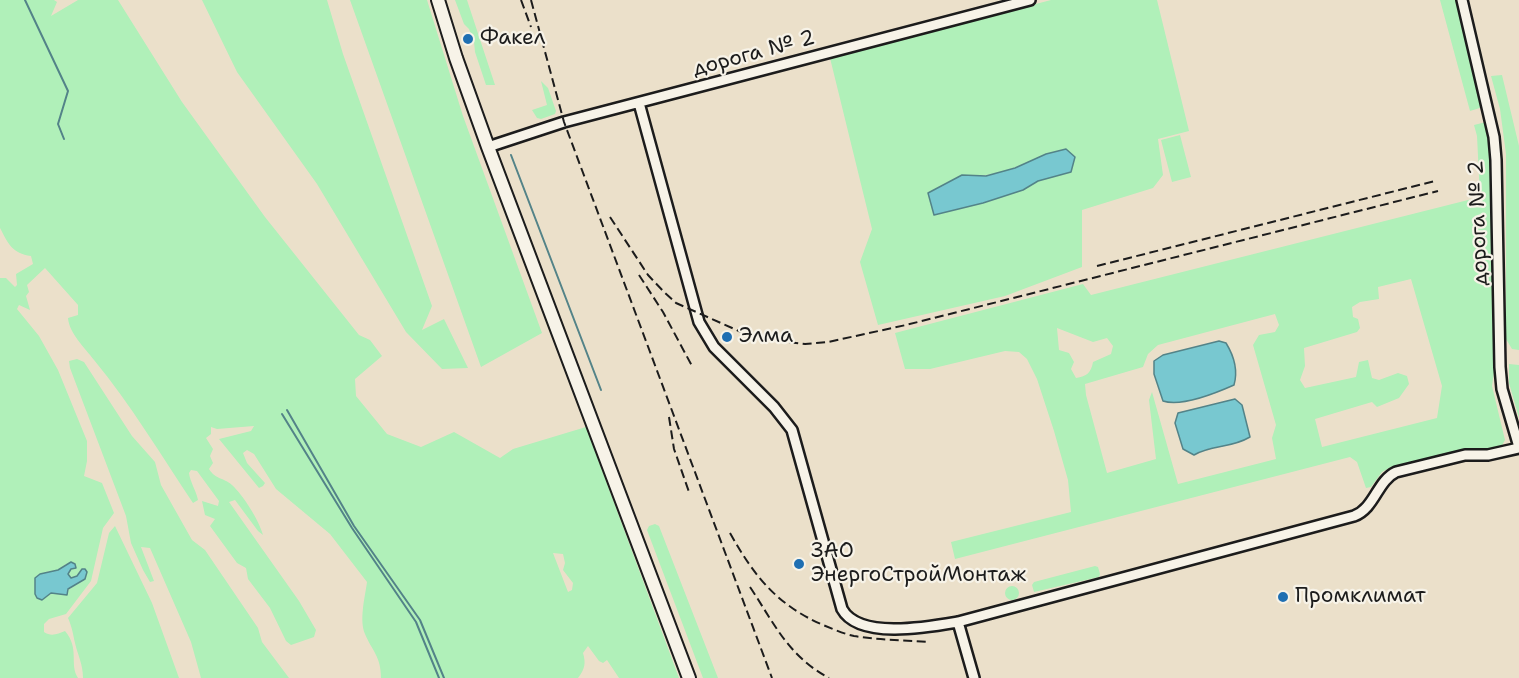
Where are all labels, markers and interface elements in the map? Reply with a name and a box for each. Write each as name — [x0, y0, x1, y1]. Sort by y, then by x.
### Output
place label: Факел — [480, 26, 545, 52]
street label: дорога № 2 — [690, 26, 818, 82]
marker: Факел — [461, 32, 475, 46]
street label: дорога № 2 — [1464, 160, 1494, 286]
place label: Элма — [739, 324, 793, 350]
marker: Элма — [720, 330, 734, 344]
place label: ЗАО ЭнергоСтройМонтаж — [811, 539, 1026, 589]
marker: ЗАО ЭнергоСтройМонтаж — [792, 557, 806, 571]
place label: Промклимат — [1295, 584, 1426, 610]
marker: Промклимат — [1276, 590, 1290, 604]

